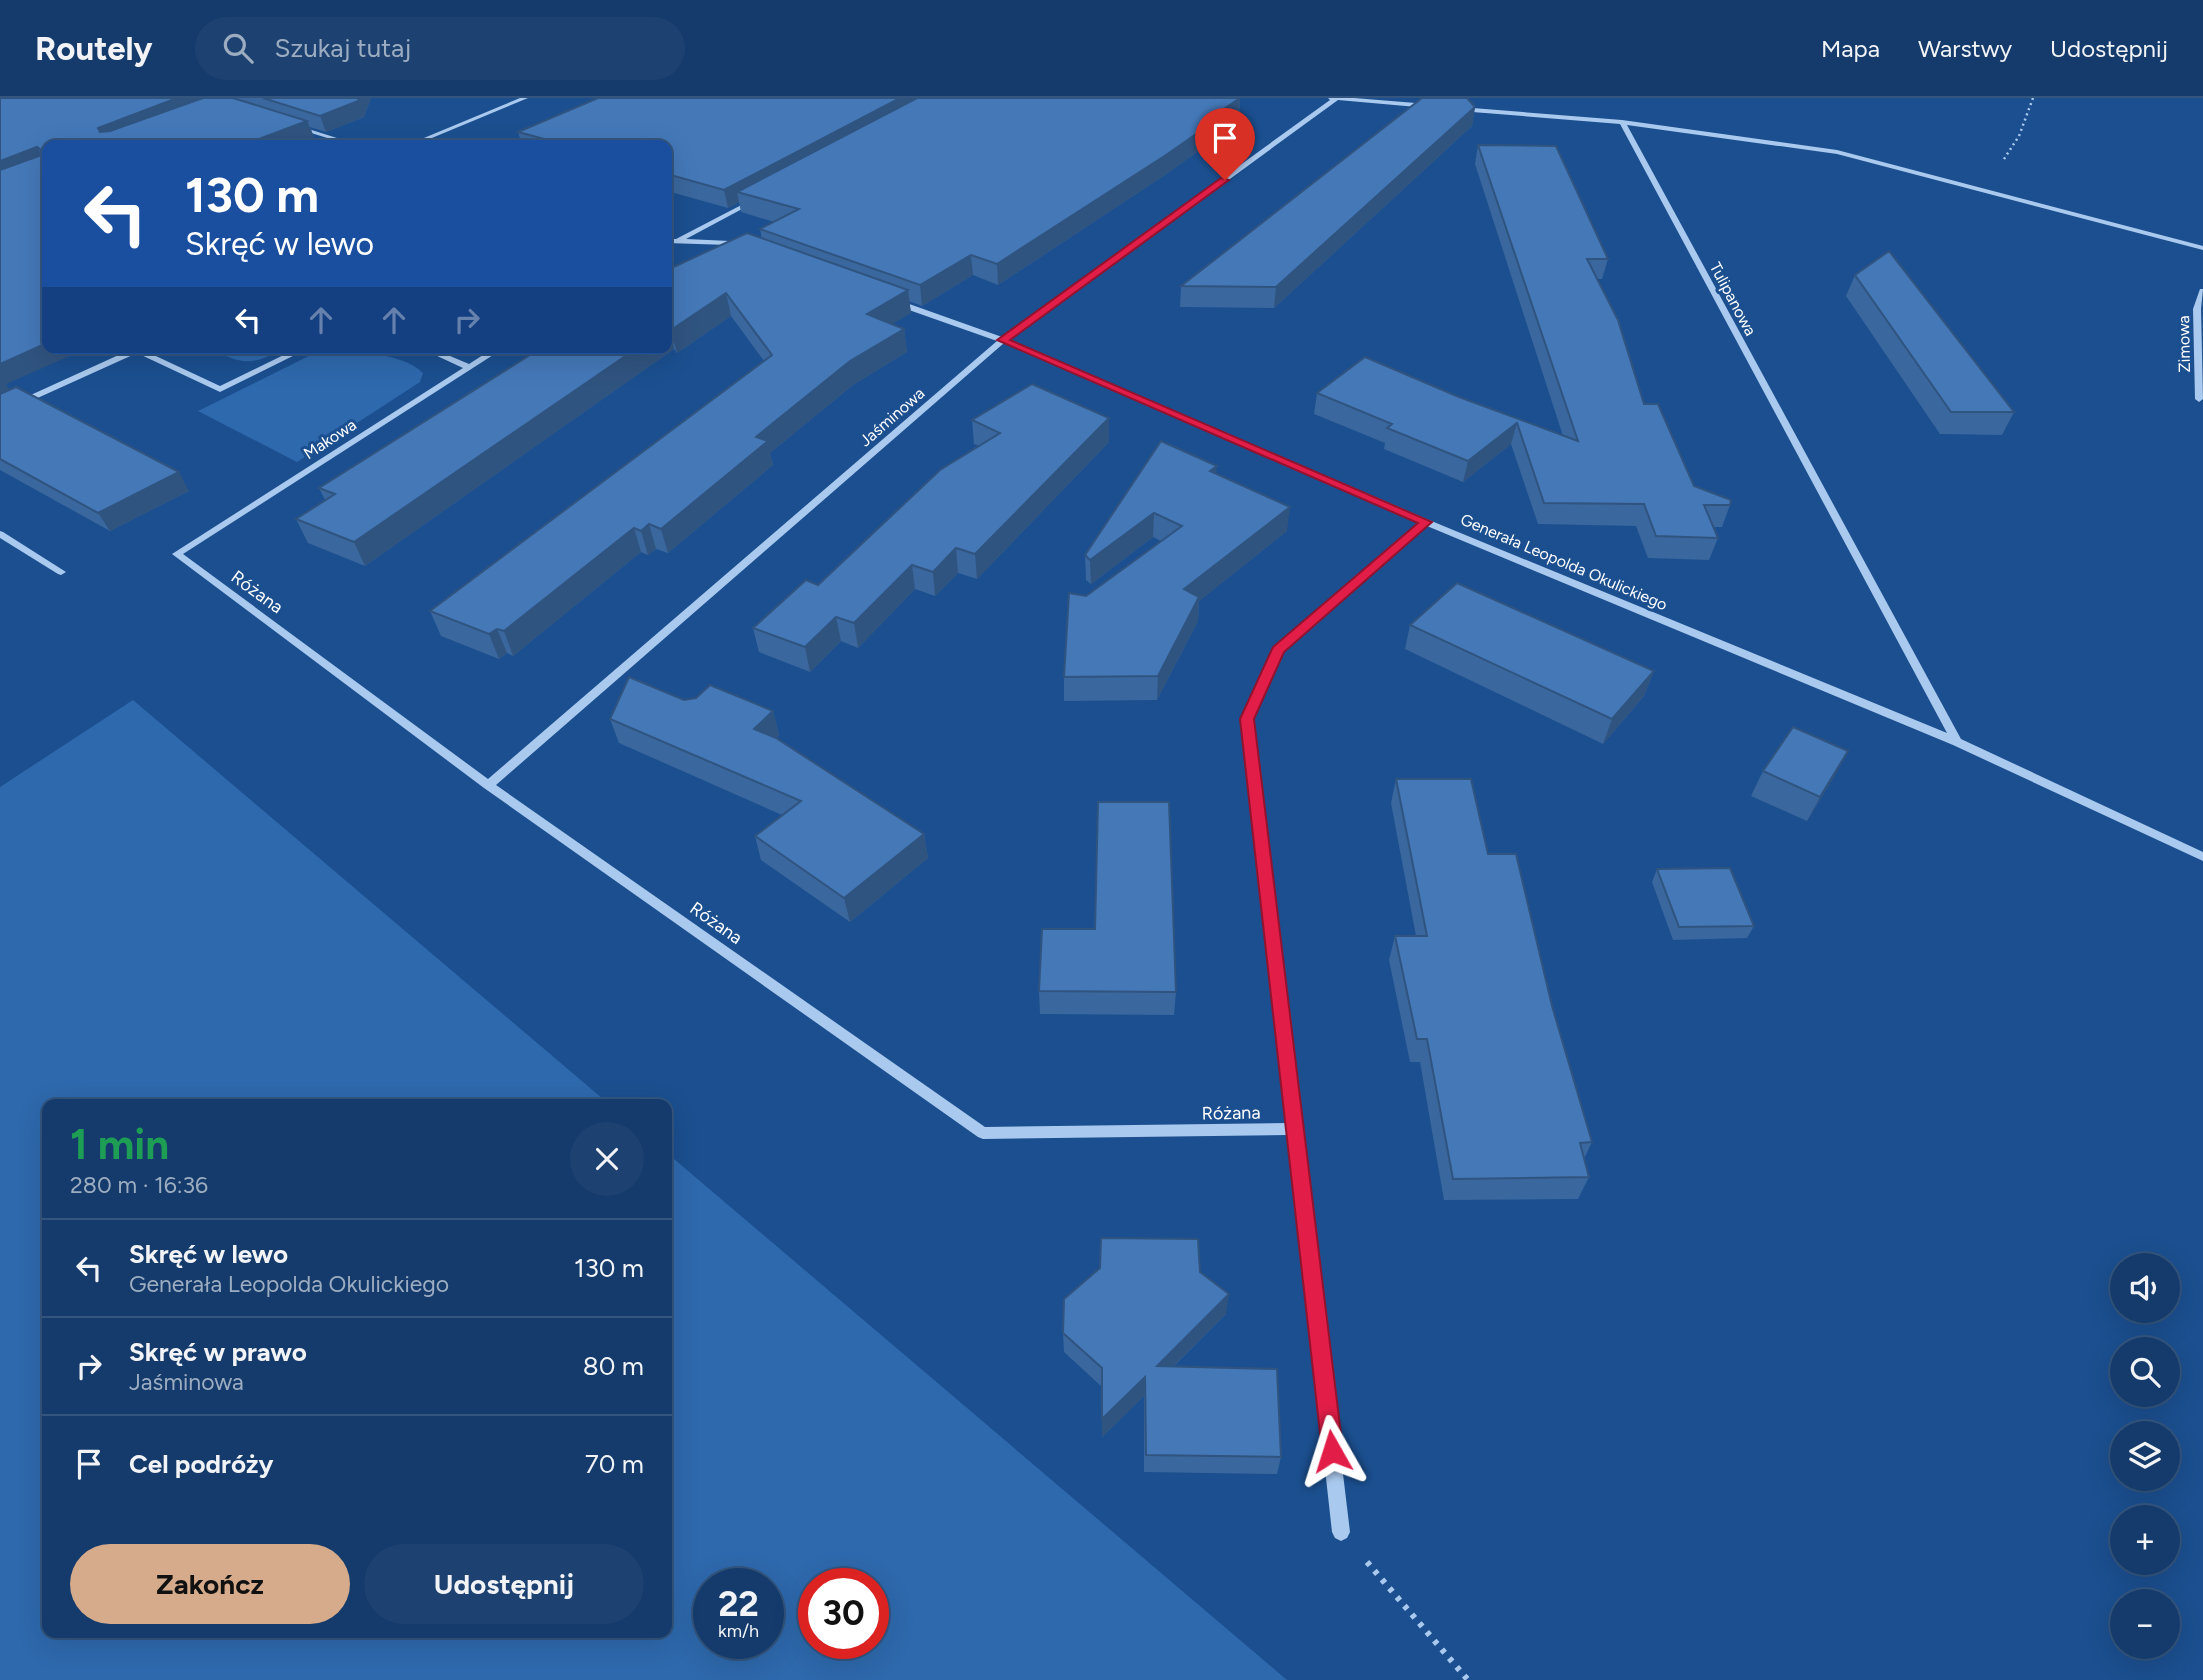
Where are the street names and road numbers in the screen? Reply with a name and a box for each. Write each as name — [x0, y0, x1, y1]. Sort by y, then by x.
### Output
street label: Tulipanowa — [1706, 259, 1760, 339]
street label: Zimowa — [2174, 315, 2194, 373]
street label: Jaśminowa — [856, 384, 928, 450]
street label: Makowa — [300, 415, 360, 463]
street label: Generała Leopolda Okulickiego — [1458, 510, 1670, 614]
street label: Różana — [227, 566, 287, 618]
street label: Różana — [686, 897, 746, 949]
street label: Różana — [1201, 1101, 1261, 1125]

